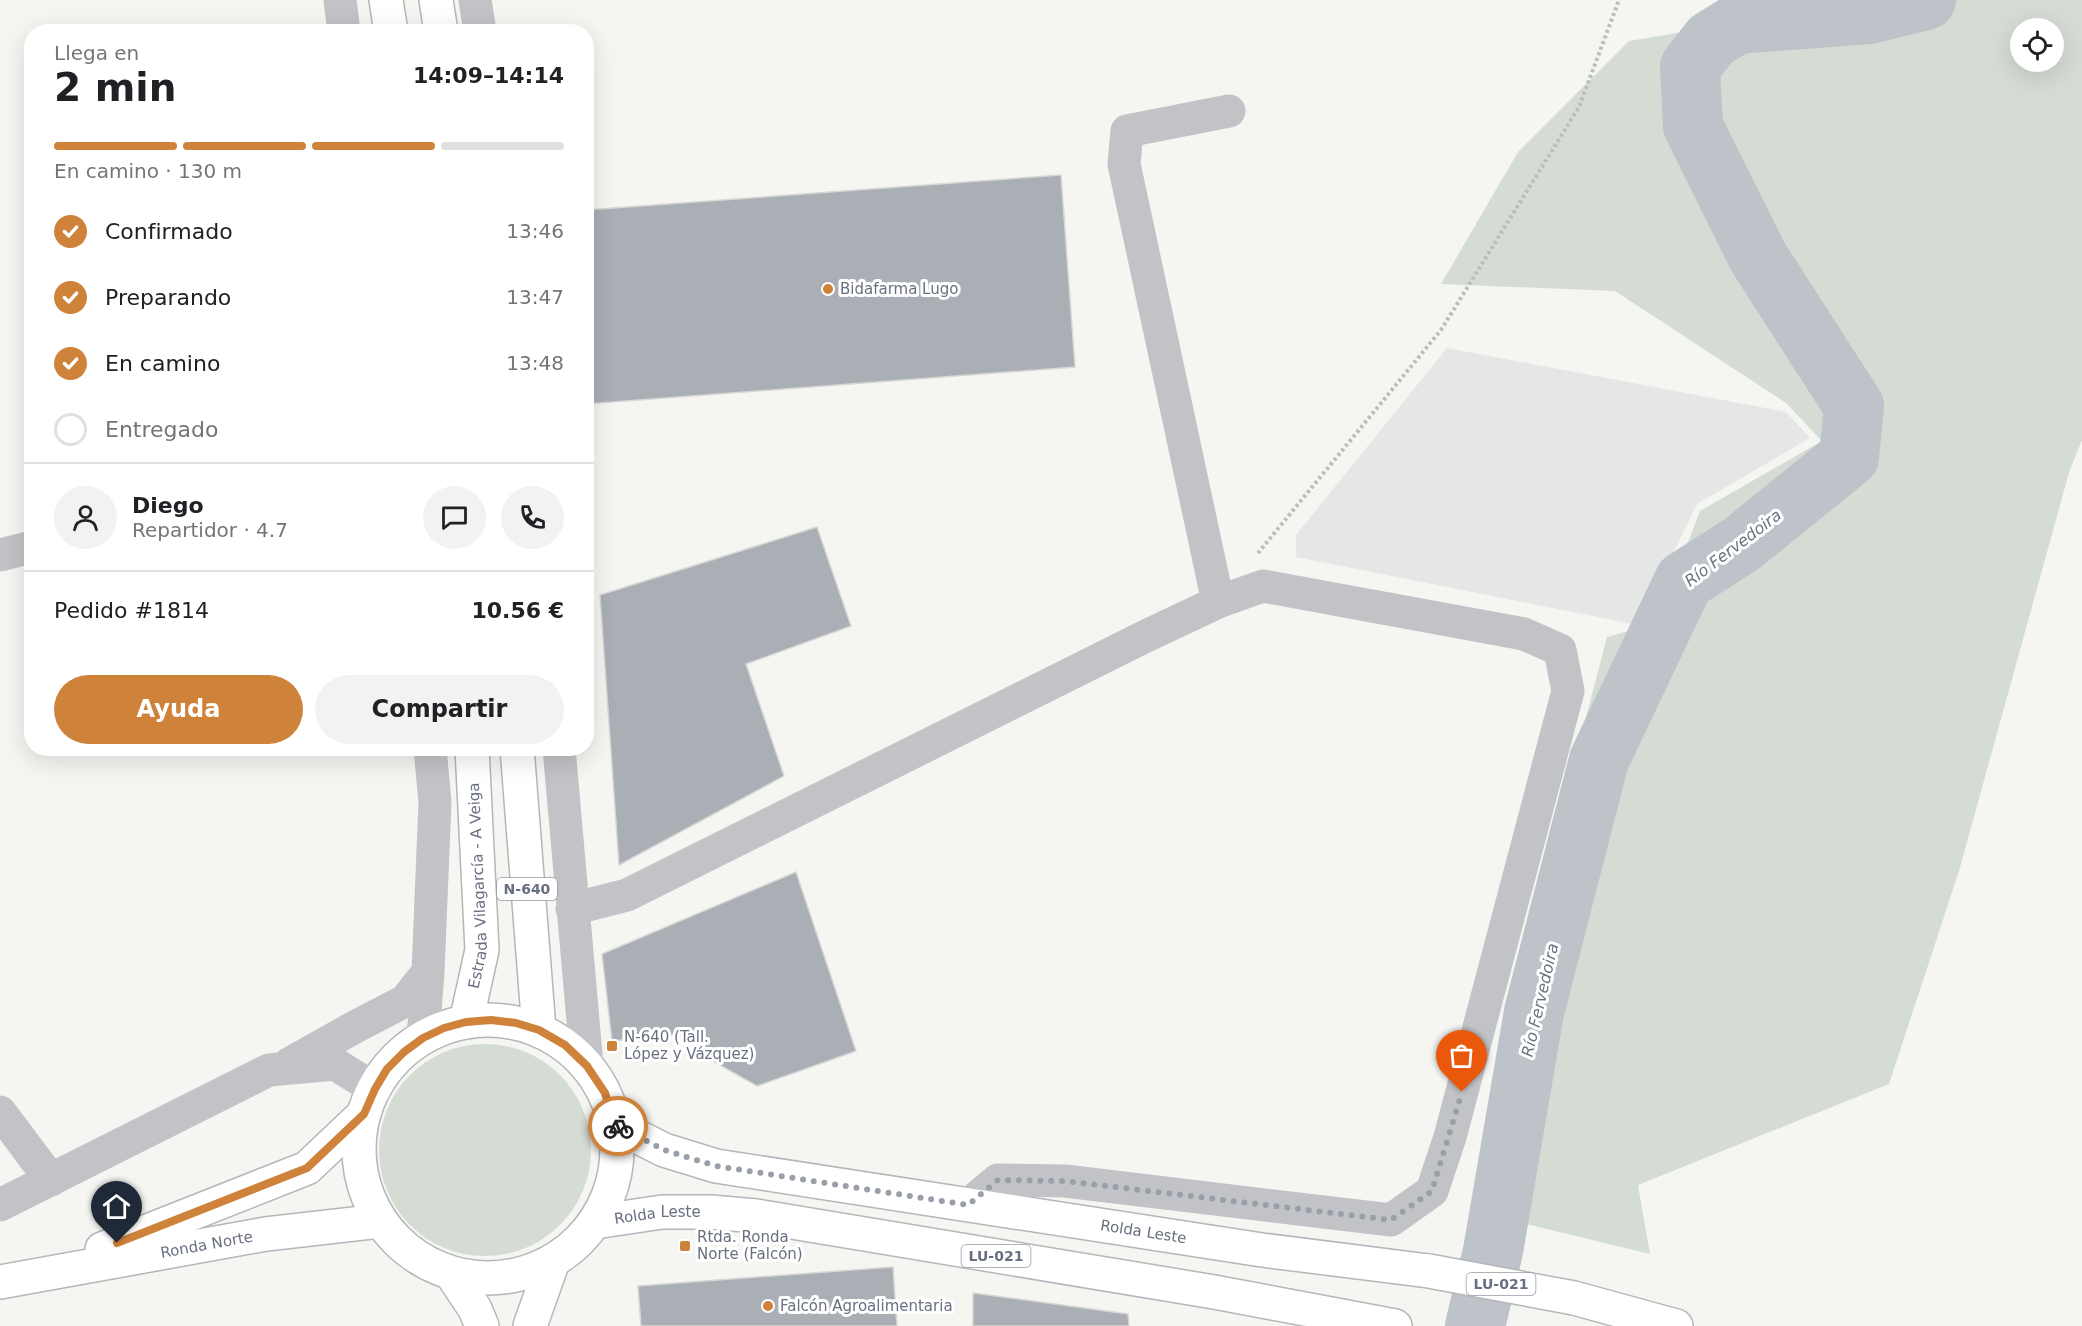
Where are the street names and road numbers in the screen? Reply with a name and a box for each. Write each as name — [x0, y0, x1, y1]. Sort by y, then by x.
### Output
street label: Estrada Vilagarcía - A Veiga — [465, 782, 491, 990]
road number: N-640 — [497, 878, 557, 900]
street label: Rolda Leste — [613, 1203, 701, 1228]
street label: Rolda Leste — [1099, 1216, 1188, 1247]
street label: Ronda Norte — [159, 1228, 254, 1262]
road number: LU-021 — [962, 1245, 1030, 1267]
road number: LU-021 — [1466, 1273, 1536, 1295]

